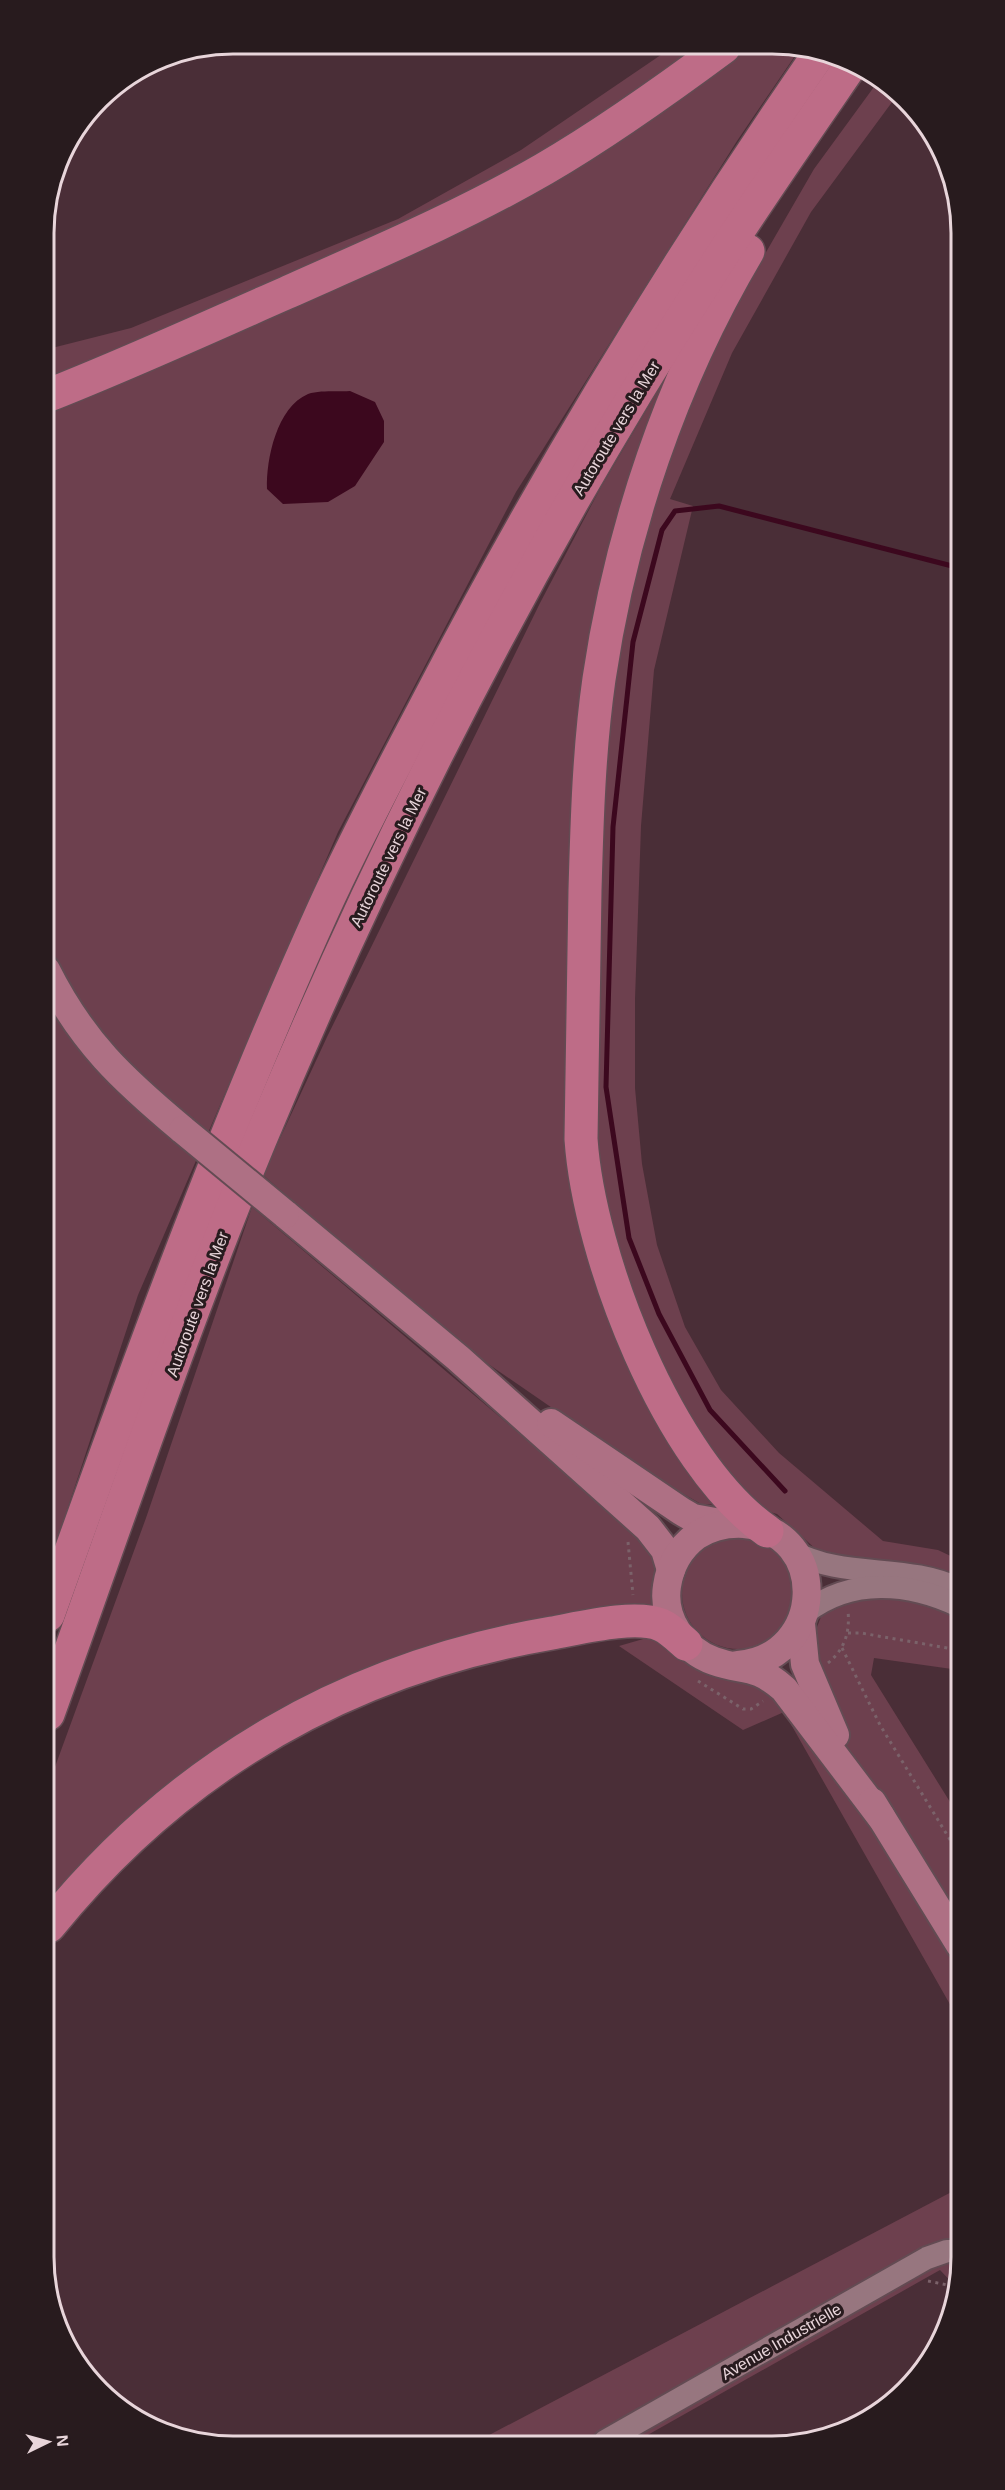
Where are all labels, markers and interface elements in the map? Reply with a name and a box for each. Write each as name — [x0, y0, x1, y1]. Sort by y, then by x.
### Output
street label: Autoroute vers la Mer — [570, 358, 663, 498]
street label: Autoroute vers la Mer — [347, 784, 430, 930]
street label: Autoroute vers la Mer — [163, 1229, 232, 1379]
street label: Avenue Industrielle — [718, 2300, 844, 2383]
north arrow — [18, 2412, 78, 2472]
text: N — [53, 2434, 71, 2447]

